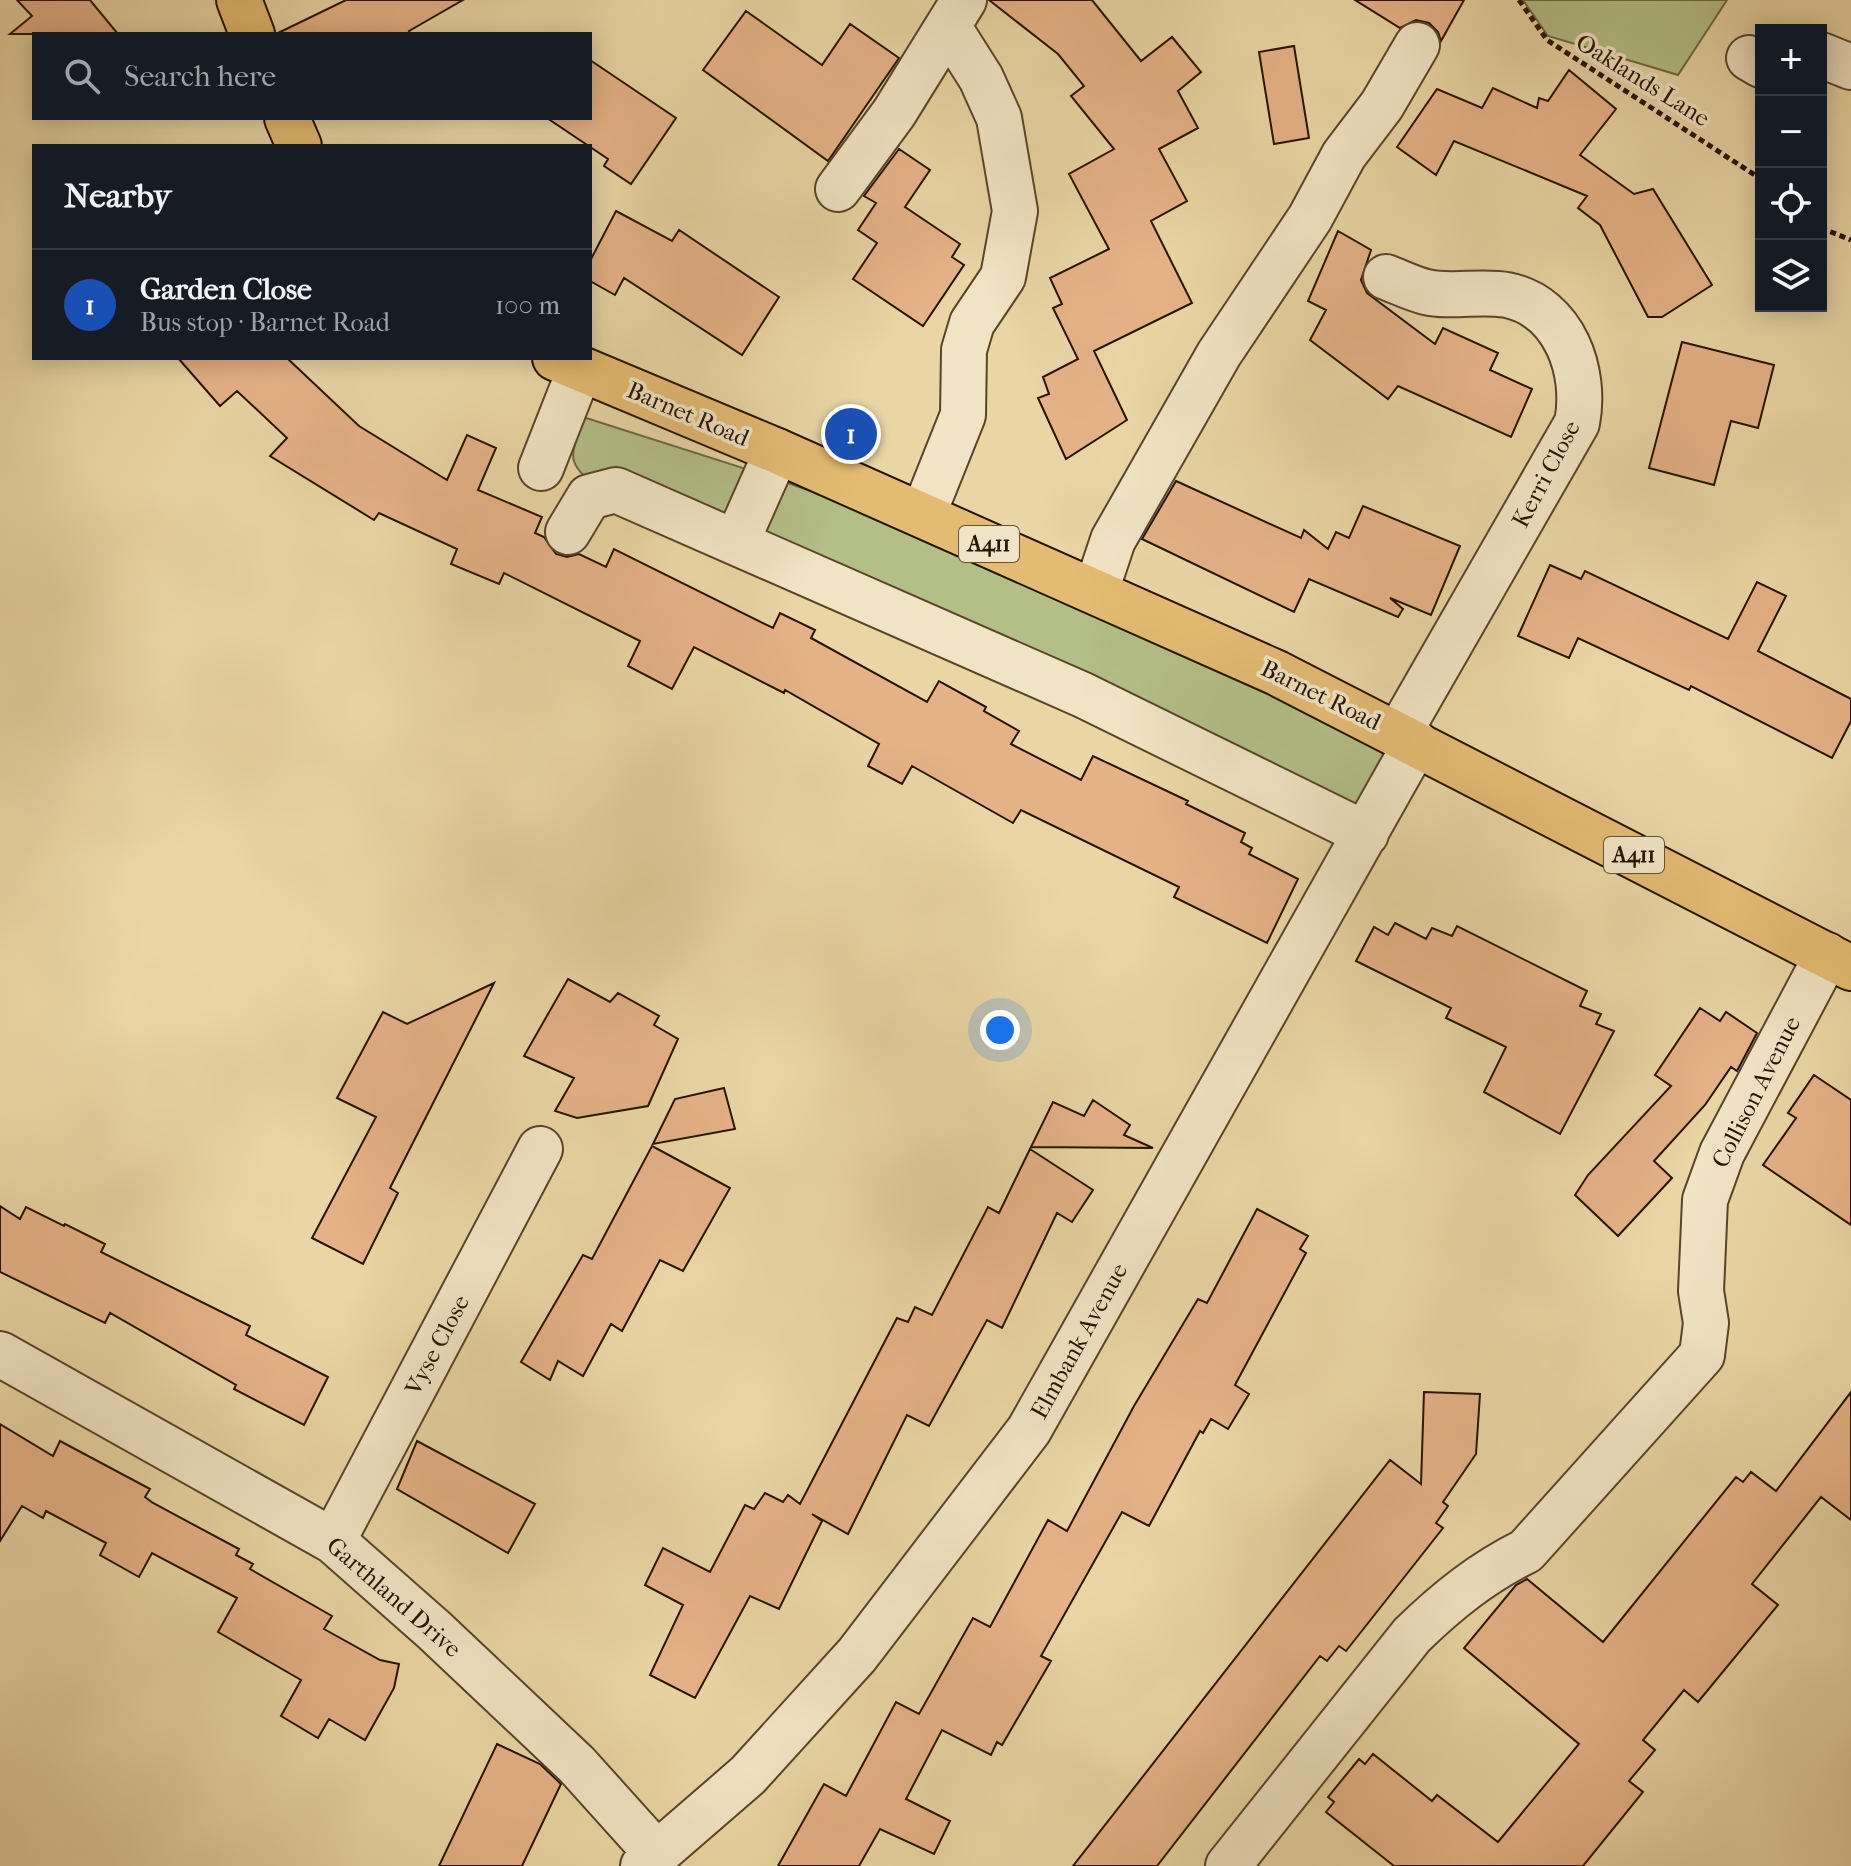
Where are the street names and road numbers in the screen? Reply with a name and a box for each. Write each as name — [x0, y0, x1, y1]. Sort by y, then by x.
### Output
street label: Oaklands Lane — [1571, 28, 1715, 132]
street label: Barnet Road — [623, 376, 754, 453]
street label: Kerri Close — [1506, 416, 1586, 532]
road number: A411 — [959, 526, 1019, 562]
street label: Barnet Road — [1257, 654, 1386, 736]
road number: A411 — [1604, 837, 1664, 873]
street label: Collison Avenue — [1706, 1012, 1806, 1172]
street label: Elmbank Avenue — [1025, 1258, 1133, 1424]
street label: Vyse Close — [399, 1290, 475, 1401]
street label: Garthland Drive — [321, 1531, 467, 1663]

